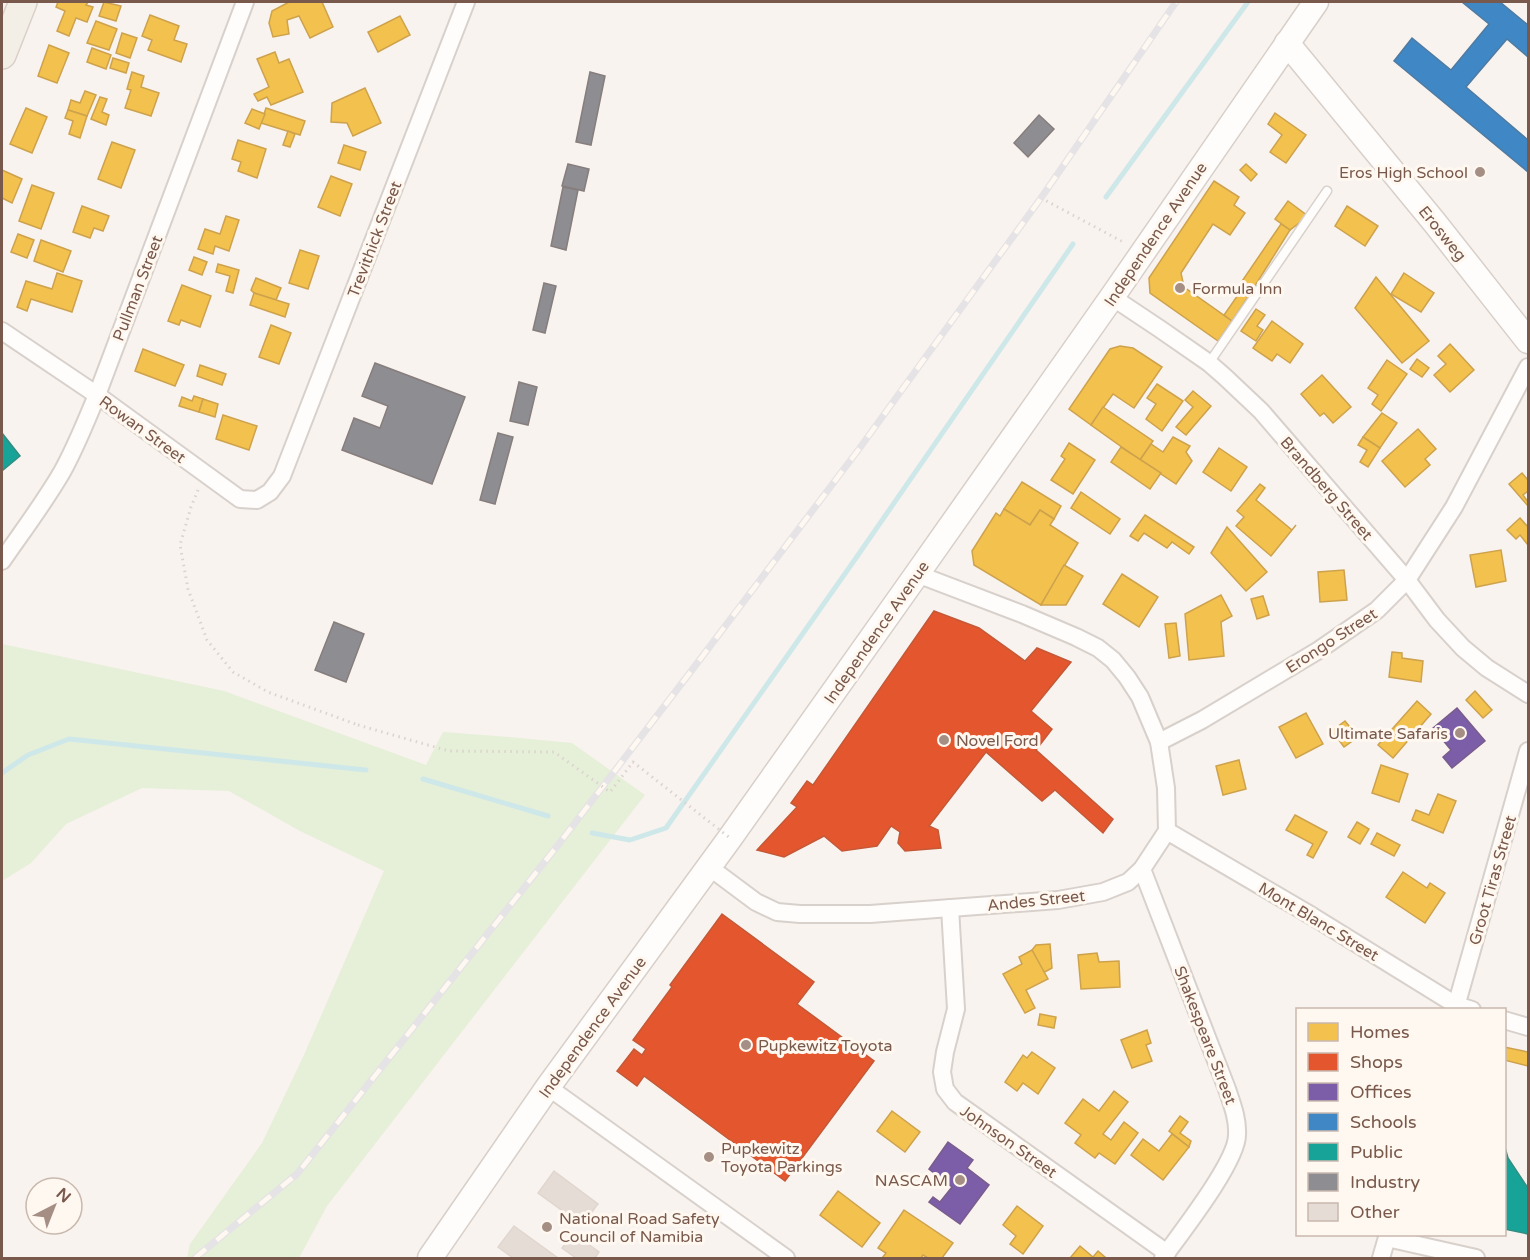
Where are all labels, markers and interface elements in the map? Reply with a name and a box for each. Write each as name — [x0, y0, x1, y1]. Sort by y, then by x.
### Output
street label: Independence Avenue — [1100, 158, 1212, 311]
place label: Eros High School — [1339, 163, 1468, 183]
marker: Eros High School — [1473, 165, 1487, 179]
street label: Trevithick Street — [344, 178, 406, 300]
street label: Erosweg — [1414, 202, 1470, 265]
street label: Pullman Street — [109, 233, 167, 344]
place label: Formula Inn — [1192, 279, 1282, 299]
marker: Formula Inn — [1173, 281, 1187, 295]
street label: Rowan Street — [95, 392, 190, 468]
street label: Brandberg Street — [1276, 433, 1377, 545]
street label: Independence Avenue — [820, 557, 934, 708]
street label: Erongo Street — [1282, 604, 1381, 678]
place label: Ultimate Safaris — [1328, 724, 1448, 744]
marker: Ultimate Safaris — [1453, 726, 1467, 740]
place label: Novel Ford — [956, 731, 1039, 751]
marker: Novel Ford — [937, 733, 951, 747]
street label: Groot Tiras Street — [1465, 813, 1521, 947]
street label: Mont Blanc Street — [1255, 878, 1382, 966]
street label: Andes Street — [986, 886, 1086, 916]
street label: Independence Avenue — [535, 953, 651, 1102]
street label: Shakespeare Street — [1169, 963, 1241, 1107]
legend — [1296, 1008, 1506, 1236]
text: Homes — [1350, 1021, 1410, 1043]
place label: Pupkewitz Toyota — [758, 1036, 893, 1056]
marker: Pupkewitz Toyota — [739, 1038, 753, 1052]
text: Shops — [1350, 1051, 1403, 1073]
text: Offices — [1350, 1081, 1412, 1103]
street label: Johnson Street — [956, 1101, 1061, 1183]
text: Schools — [1350, 1111, 1417, 1133]
place label: Pupkewitz Toyota Parkings — [721, 1139, 842, 1177]
text: Public — [1350, 1141, 1403, 1163]
marker: Pupkewitz Toyota Parkings — [702, 1150, 716, 1164]
place label: NASCAM — [875, 1171, 948, 1191]
text: Industry — [1350, 1171, 1421, 1193]
marker: NASCAM — [953, 1173, 967, 1187]
north arrow — [24, 1176, 84, 1236]
text: N — [52, 1184, 75, 1207]
text: Other — [1350, 1201, 1400, 1223]
place label: National Road Safety Council of Namibia — [559, 1209, 720, 1247]
marker: National Road Safety Council of Namibia — [540, 1220, 554, 1234]

